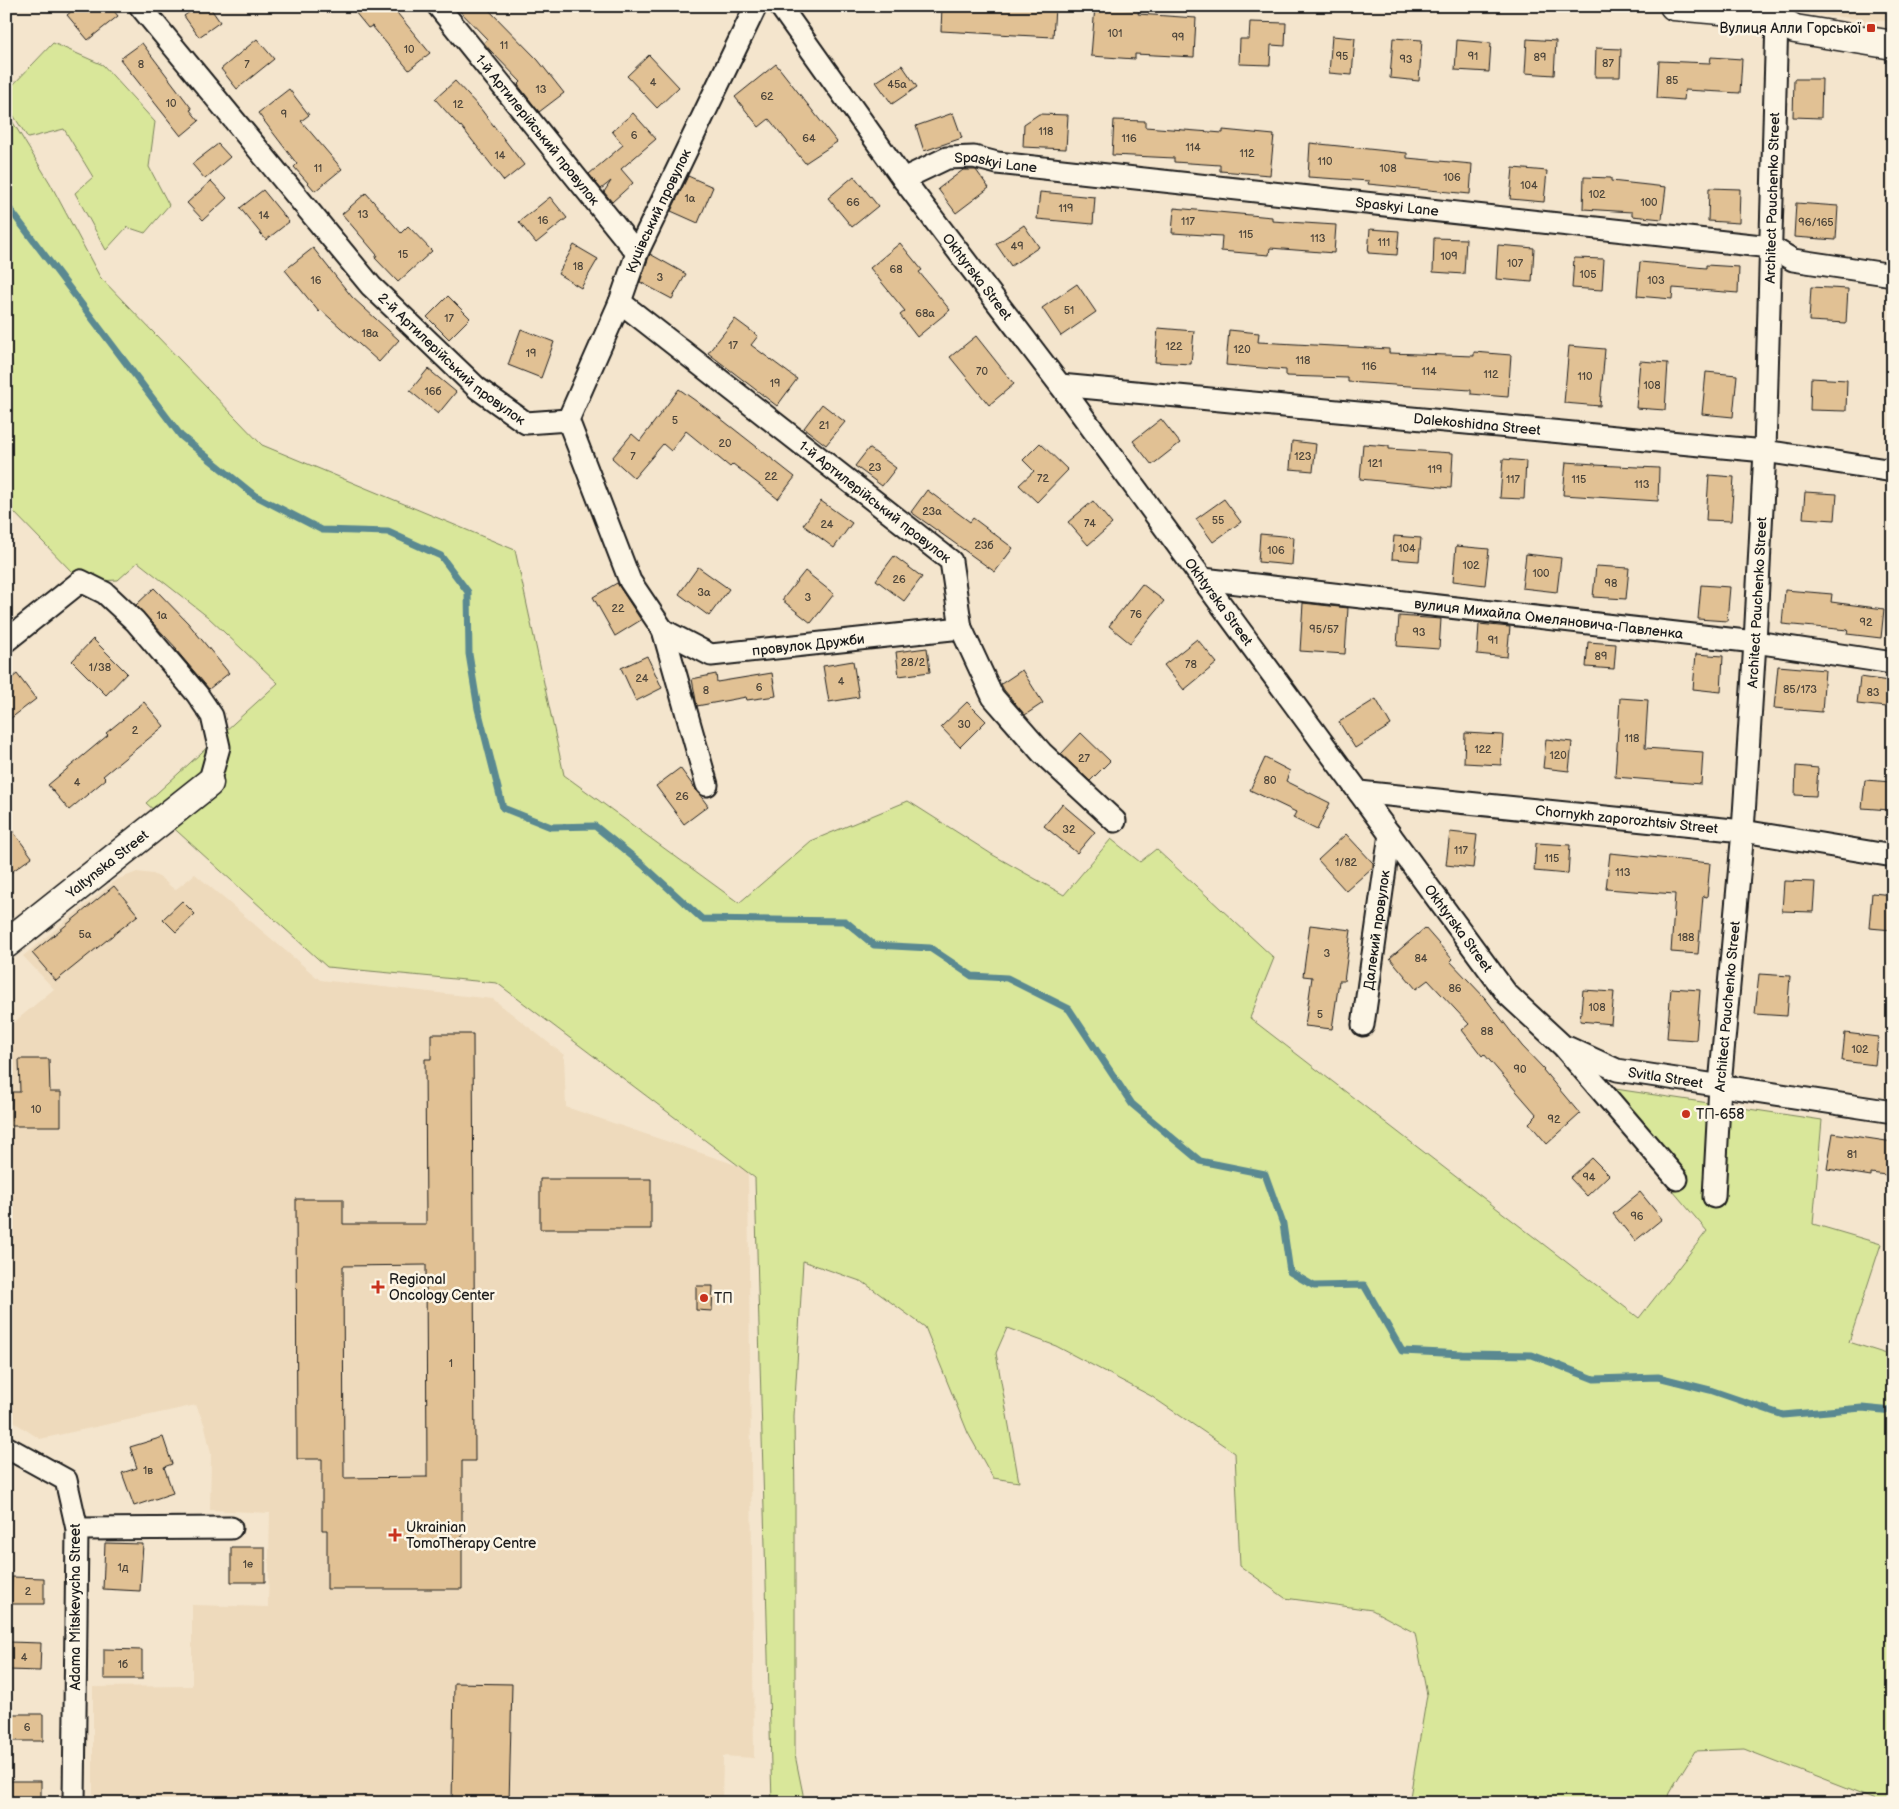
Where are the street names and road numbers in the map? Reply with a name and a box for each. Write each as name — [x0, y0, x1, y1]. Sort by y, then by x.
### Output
street label: 1-й Артилерійський провулок — [472, 51, 604, 209]
street label: Architect Pauchenko Street — [1761, 111, 1783, 284]
street label: Куцівський провулок — [622, 145, 695, 275]
street label: Spaskyi Lane — [954, 148, 1038, 176]
street label: Spaskyi Lane — [1355, 193, 1440, 219]
street label: Okhtyrska Street — [939, 230, 1016, 324]
street label: 2-й Артилерійський провулок — [375, 289, 529, 429]
street label: Dalekoshidna Street — [1413, 410, 1542, 439]
street label: 1-й Артилерійський провулок — [796, 437, 955, 567]
street label: Architect Pauchenko Street — [1744, 516, 1770, 689]
street label: Okhtyrska Street — [1181, 554, 1257, 649]
street label: вулиця Михайла Омеляновича-Павленка — [1413, 595, 1685, 642]
street label: провулок Дружби — [751, 630, 865, 659]
street label: Chornykh zaporozhtsiv Street — [1534, 801, 1720, 837]
street label: Yaltynska Street — [62, 826, 152, 902]
street label: Далекий провулок — [1360, 868, 1393, 991]
street label: Okhtyrska Street — [1421, 881, 1497, 976]
street label: Architect Pauchenko Street — [1711, 920, 1743, 1092]
street label: Svitla Street — [1627, 1063, 1705, 1092]
street label: Adama Mitskevycha Street — [67, 1523, 84, 1690]

